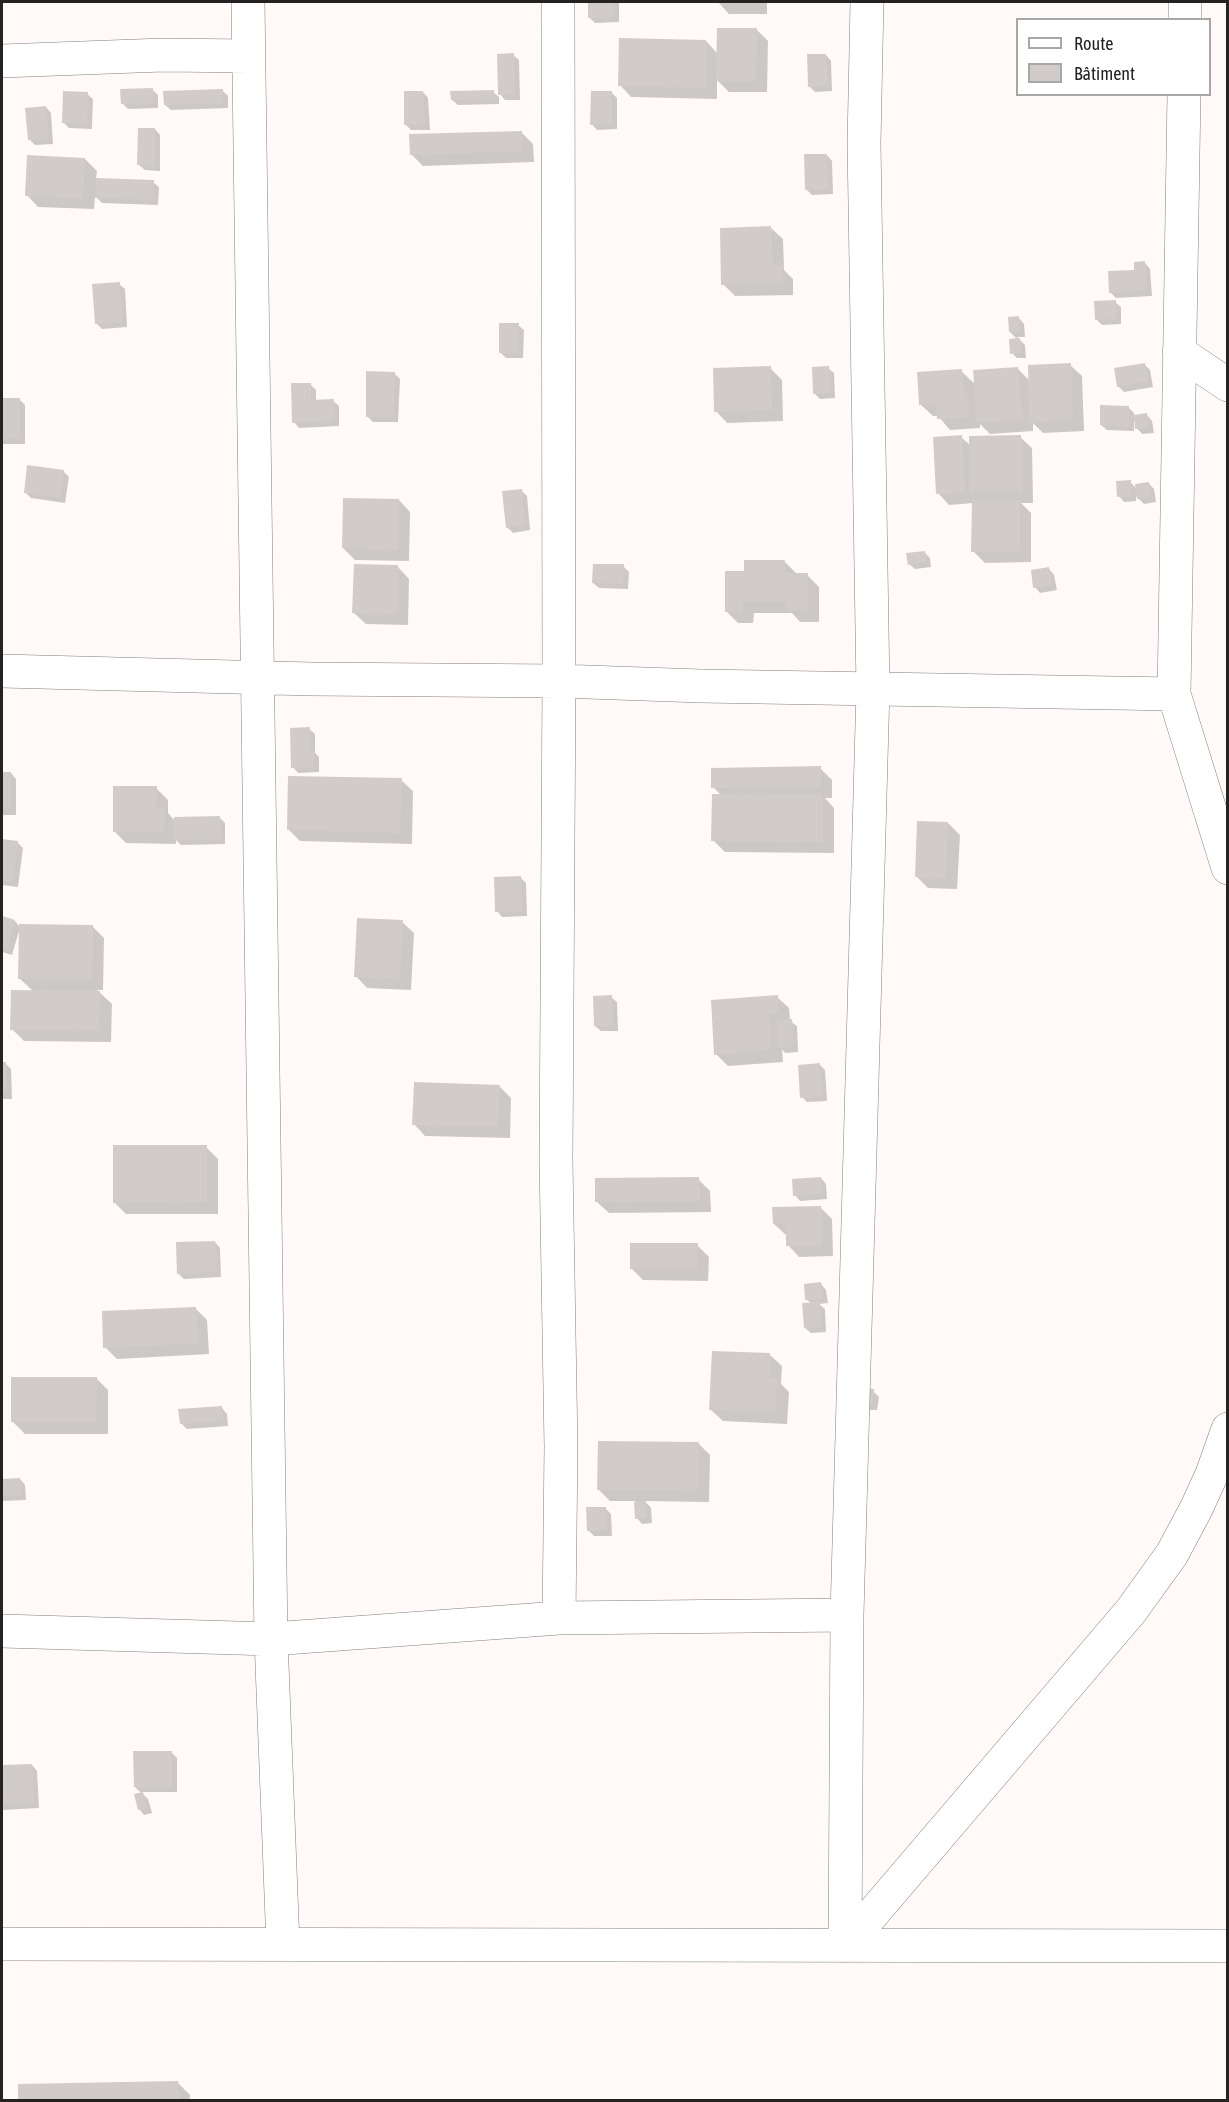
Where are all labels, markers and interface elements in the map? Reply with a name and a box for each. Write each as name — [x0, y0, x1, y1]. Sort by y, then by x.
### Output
legend — [1016, 18, 1211, 96]
text: Route — [1074, 33, 1113, 54]
text: Bâtiment — [1074, 63, 1135, 84]

